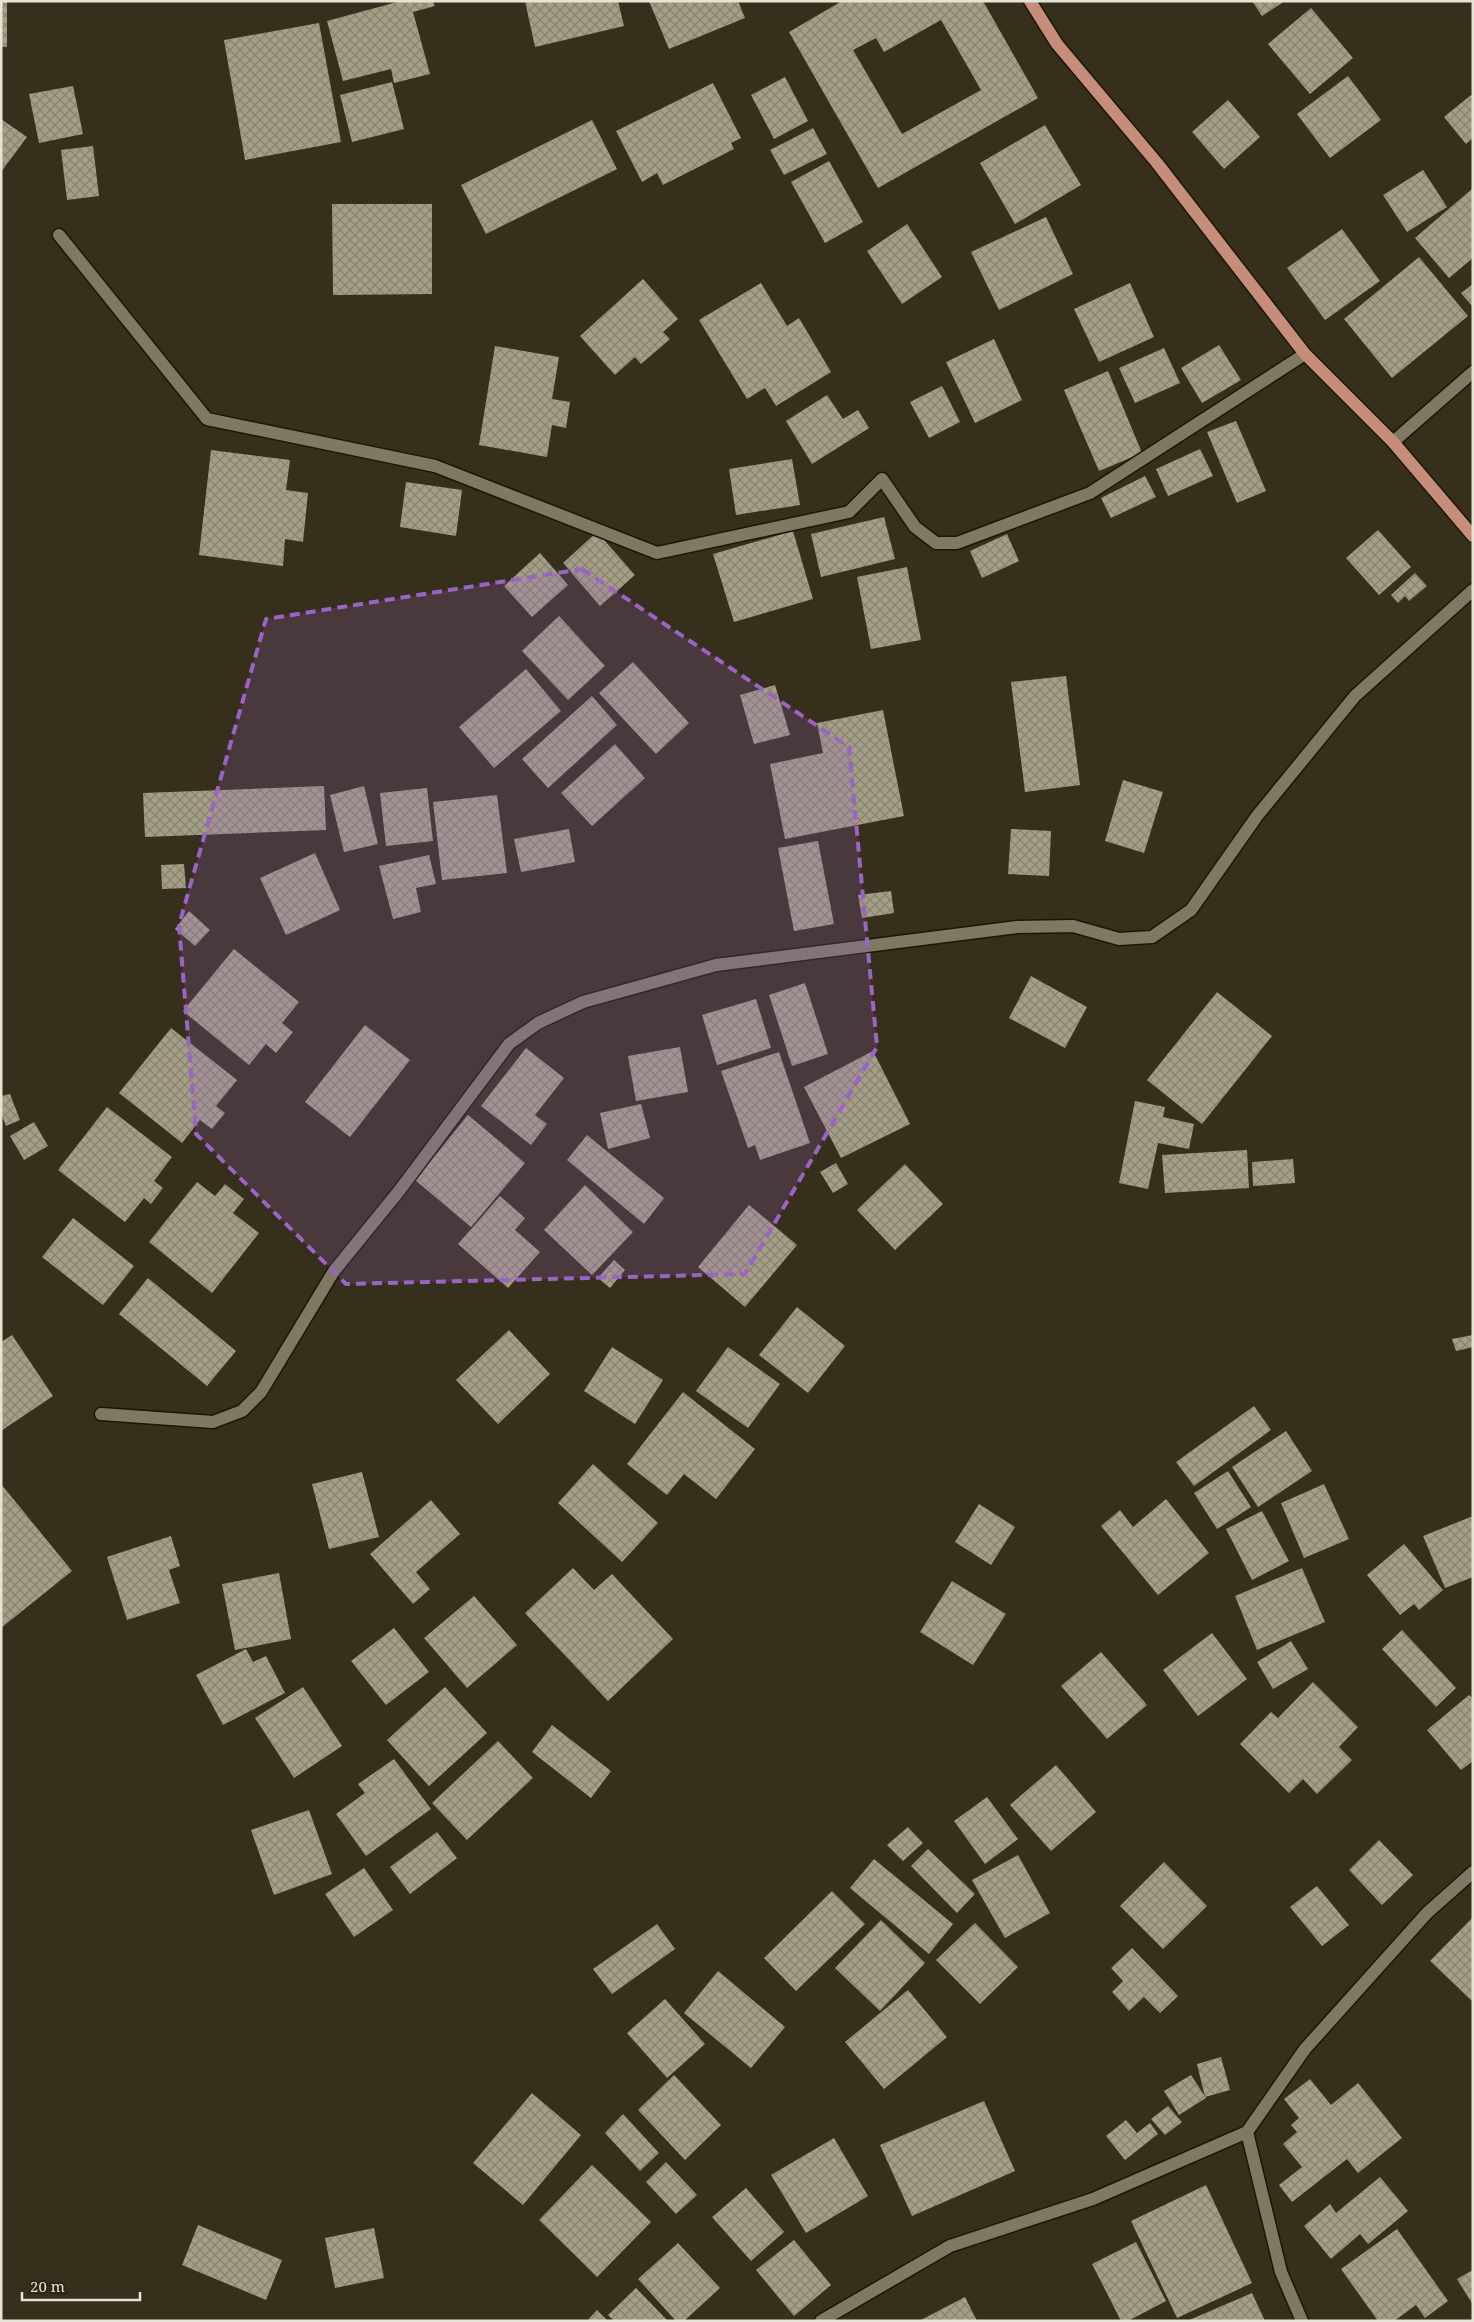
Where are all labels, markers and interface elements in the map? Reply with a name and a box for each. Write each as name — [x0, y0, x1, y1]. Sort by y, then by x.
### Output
scale bar — [22, 2270, 140, 2302]
text: 20 m — [30, 2276, 65, 2296]

